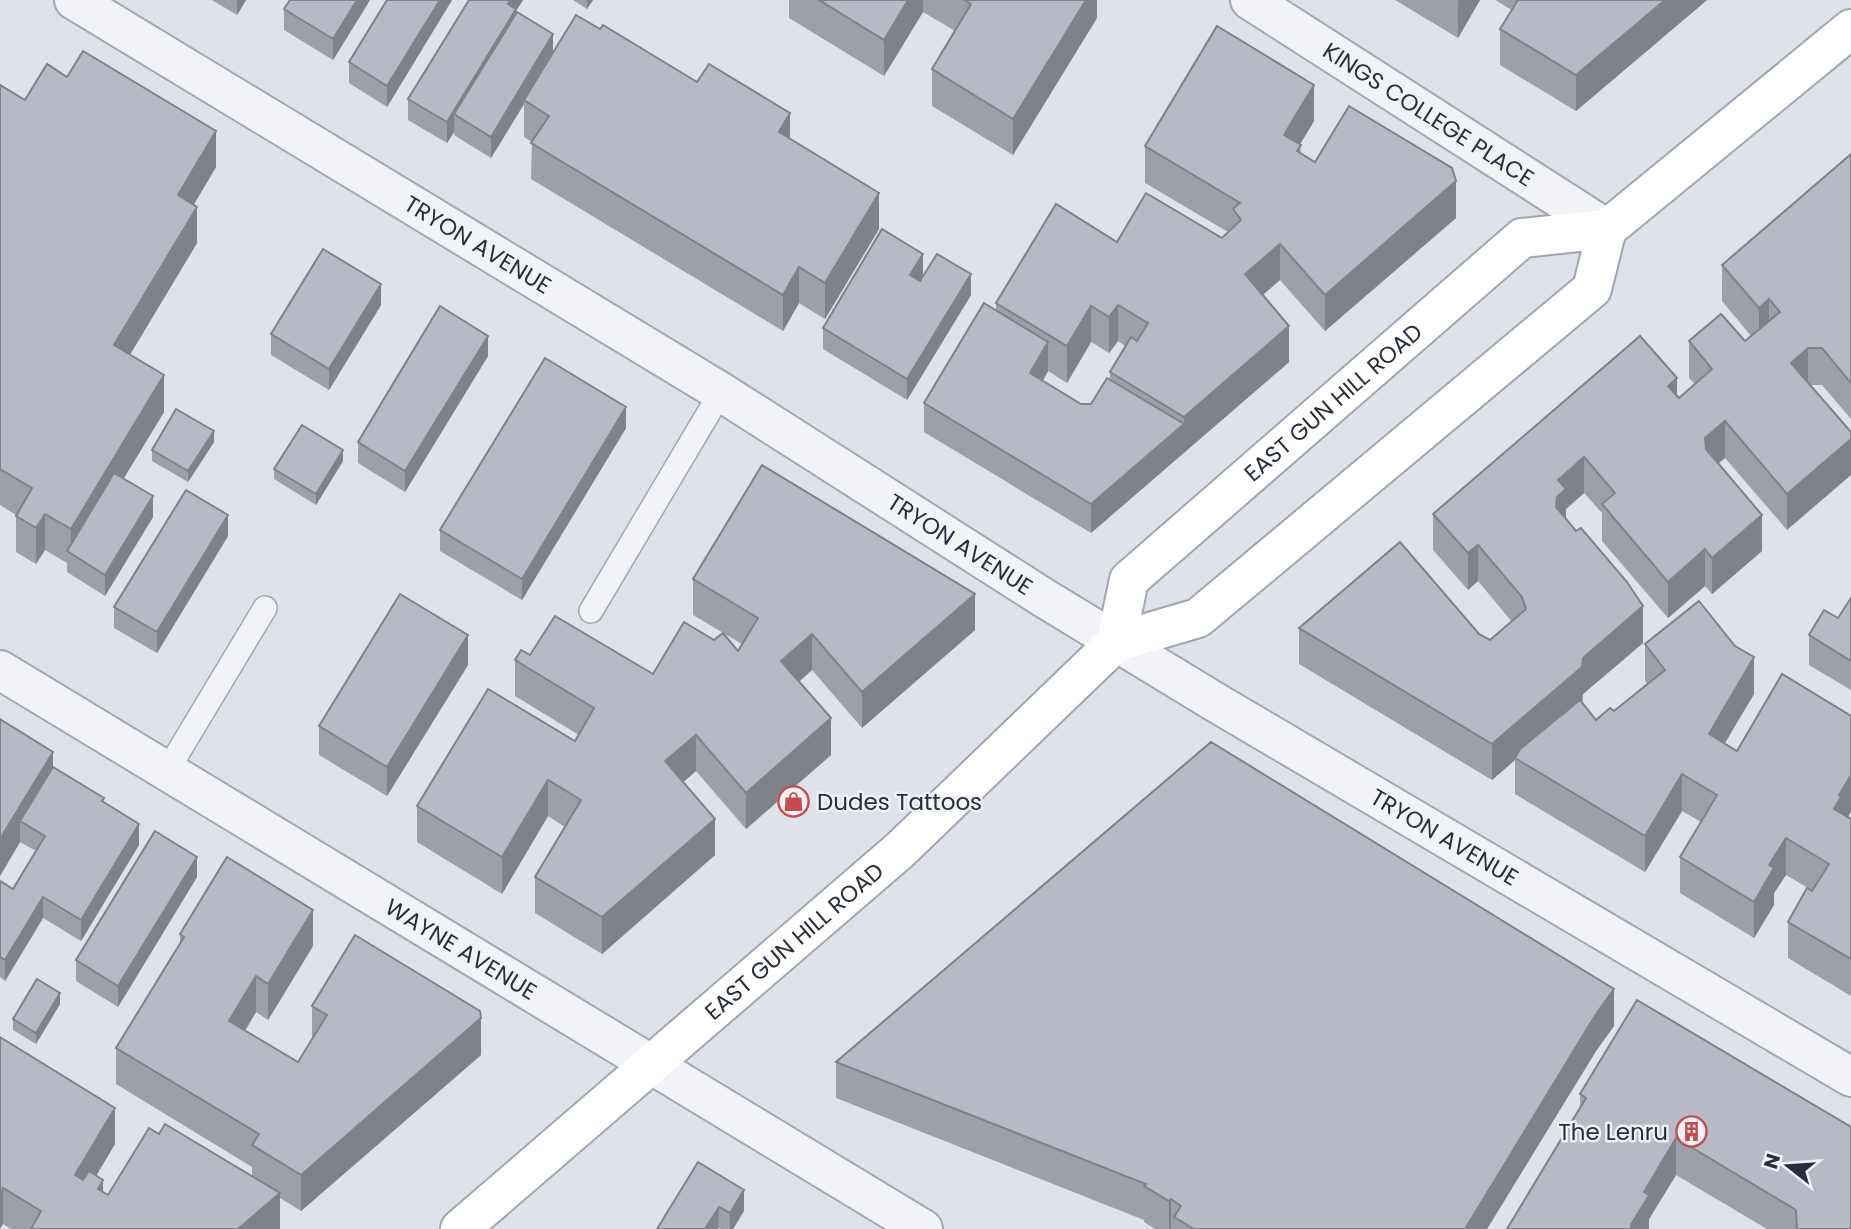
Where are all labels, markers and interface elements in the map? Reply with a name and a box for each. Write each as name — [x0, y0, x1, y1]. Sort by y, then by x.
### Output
street label: KINGS COLLEGE PLACE — [1317, 35, 1540, 194]
street label: TRYON AVENUE — [398, 188, 557, 301]
street label: EAST GUN HILL ROAD — [1237, 316, 1429, 489]
street label: TRYON AVENUE — [881, 486, 1039, 603]
street label: TRYON AVENUE — [1364, 781, 1524, 893]
shop icon: Dudes Tattoos — [777, 785, 811, 819]
place label: Dudes Tattoos — [817, 786, 982, 818]
street label: EAST GUN HILL ROAD — [698, 855, 890, 1027]
street label: WAYNE AVENUE — [379, 891, 543, 1007]
building icon: The Lenru — [1674, 1115, 1708, 1149]
place label: The Lenru — [1558, 1116, 1668, 1148]
north arrow — [1753, 1131, 1823, 1201]
text: N — [1757, 1150, 1787, 1172]

